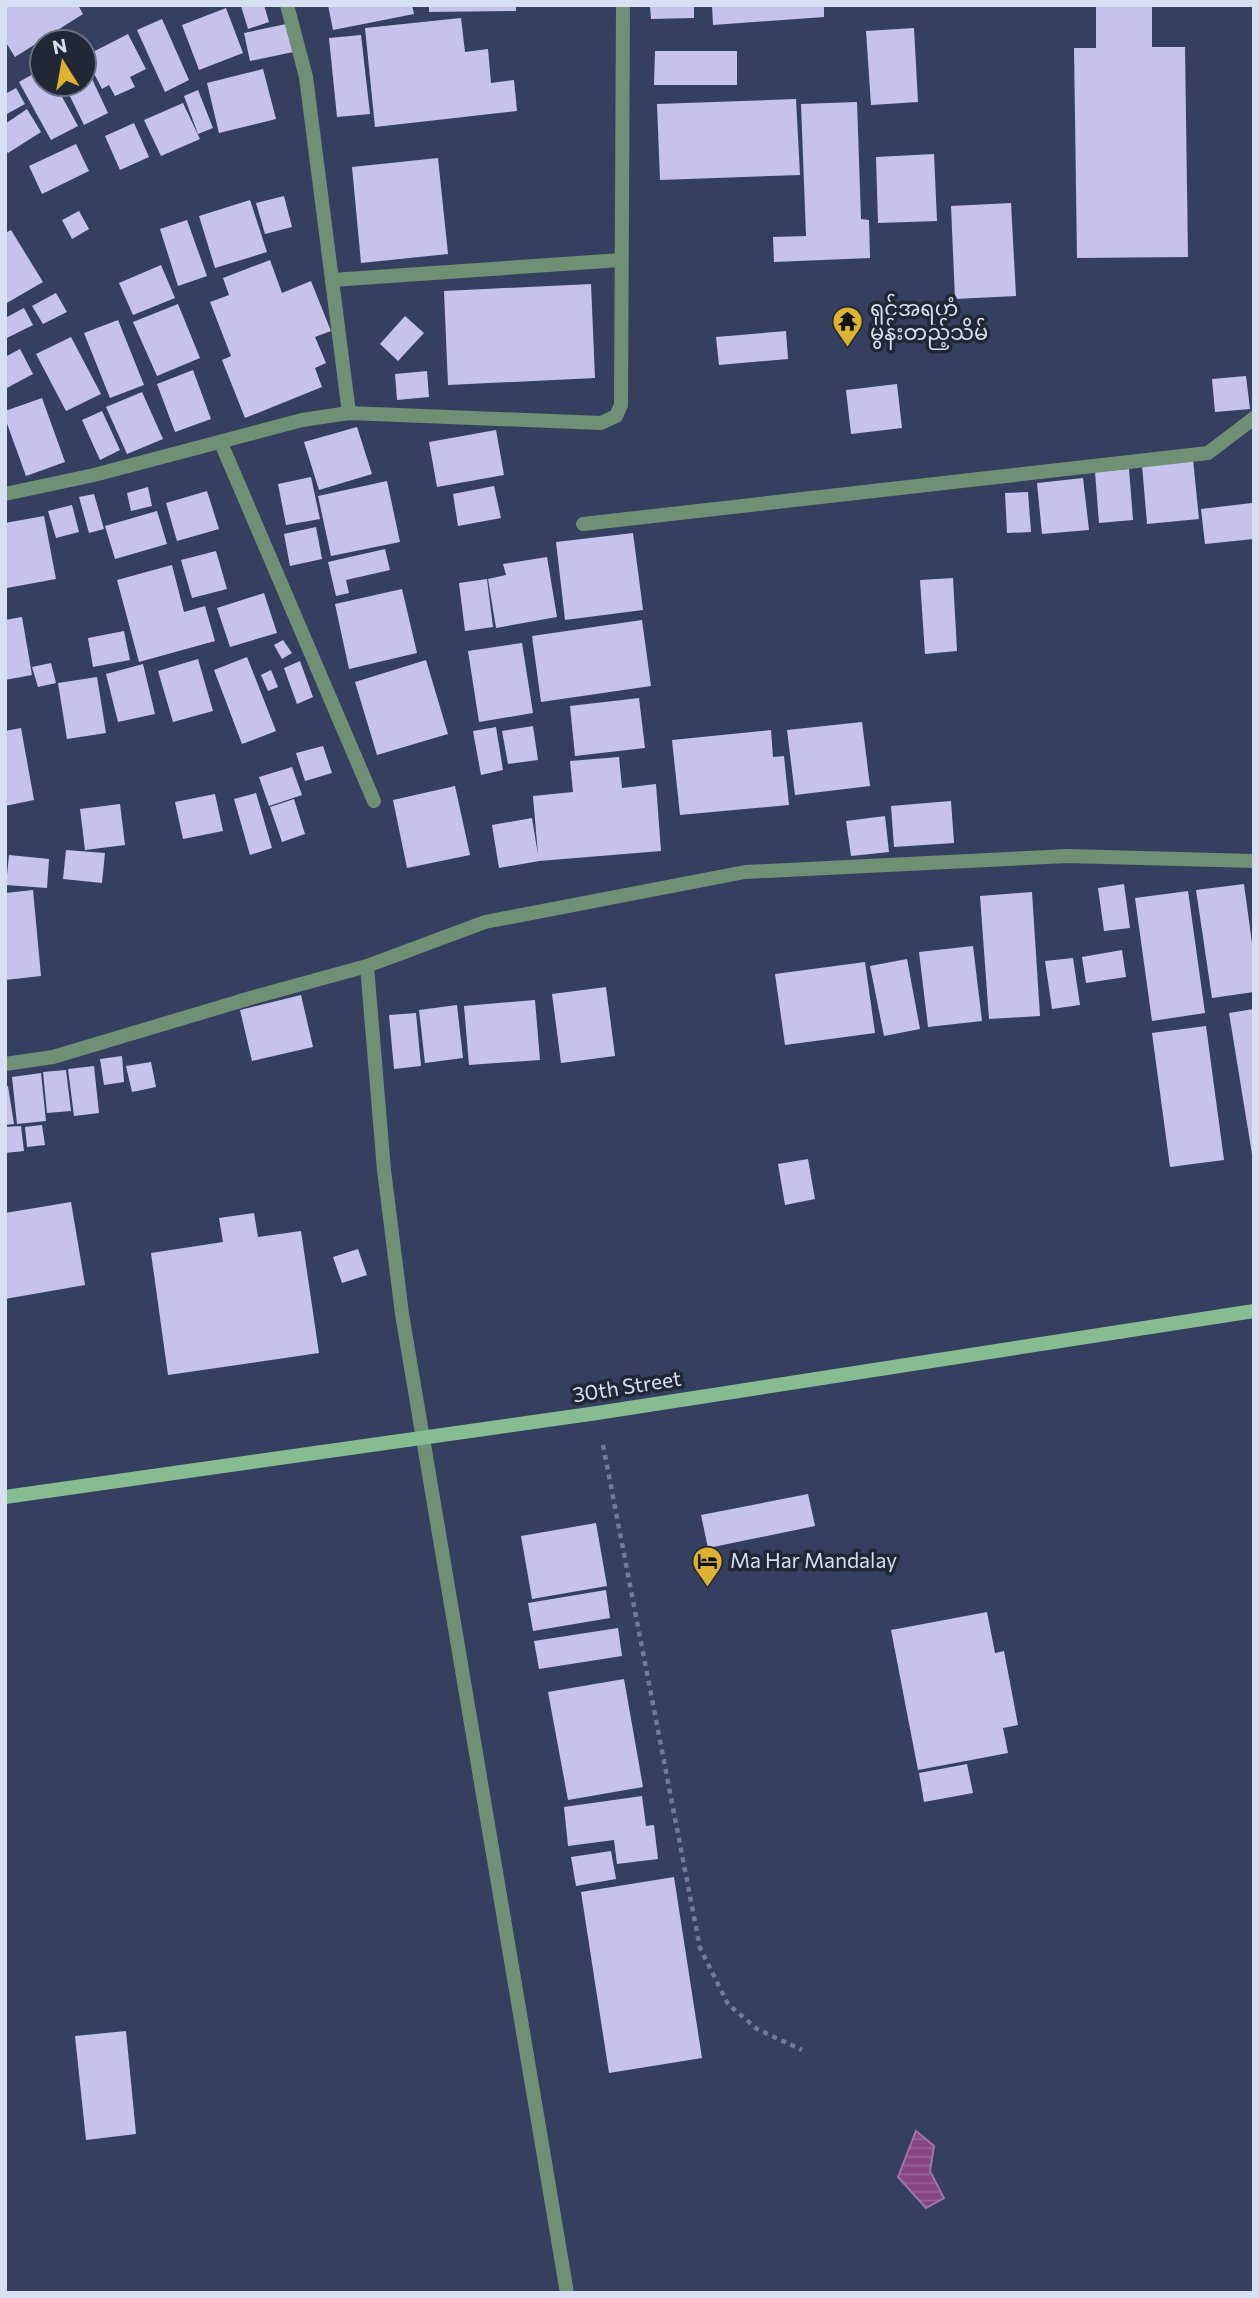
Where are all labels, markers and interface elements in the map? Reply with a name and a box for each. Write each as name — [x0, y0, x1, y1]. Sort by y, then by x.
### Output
north arrow — [28, 28, 98, 98]
text: N — [50, 33, 69, 58]
place label: ရှင်အရဟံ မွန်းတည့်သိမ် — [870, 293, 988, 350]
temple icon: ရှင်အရဟံ မွန်းတည့်သိမ် — [830, 304, 864, 348]
street label: 30th Street — [571, 1365, 683, 1406]
hotel icon: Ma Har Mandalay — [690, 1544, 724, 1588]
place label: Ma Har Mandalay — [730, 1547, 897, 1572]

